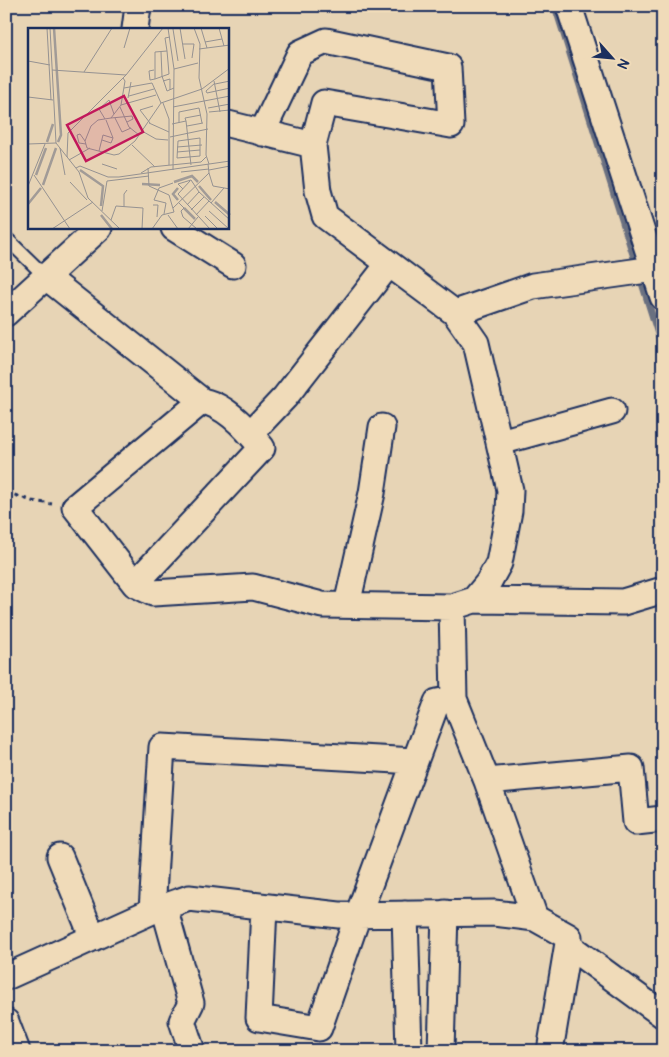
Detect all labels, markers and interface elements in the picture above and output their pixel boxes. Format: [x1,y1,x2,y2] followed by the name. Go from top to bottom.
[28,28,229,229] inset map
[586,32,636,82] north arrow
[613,56,633,72] text: N

